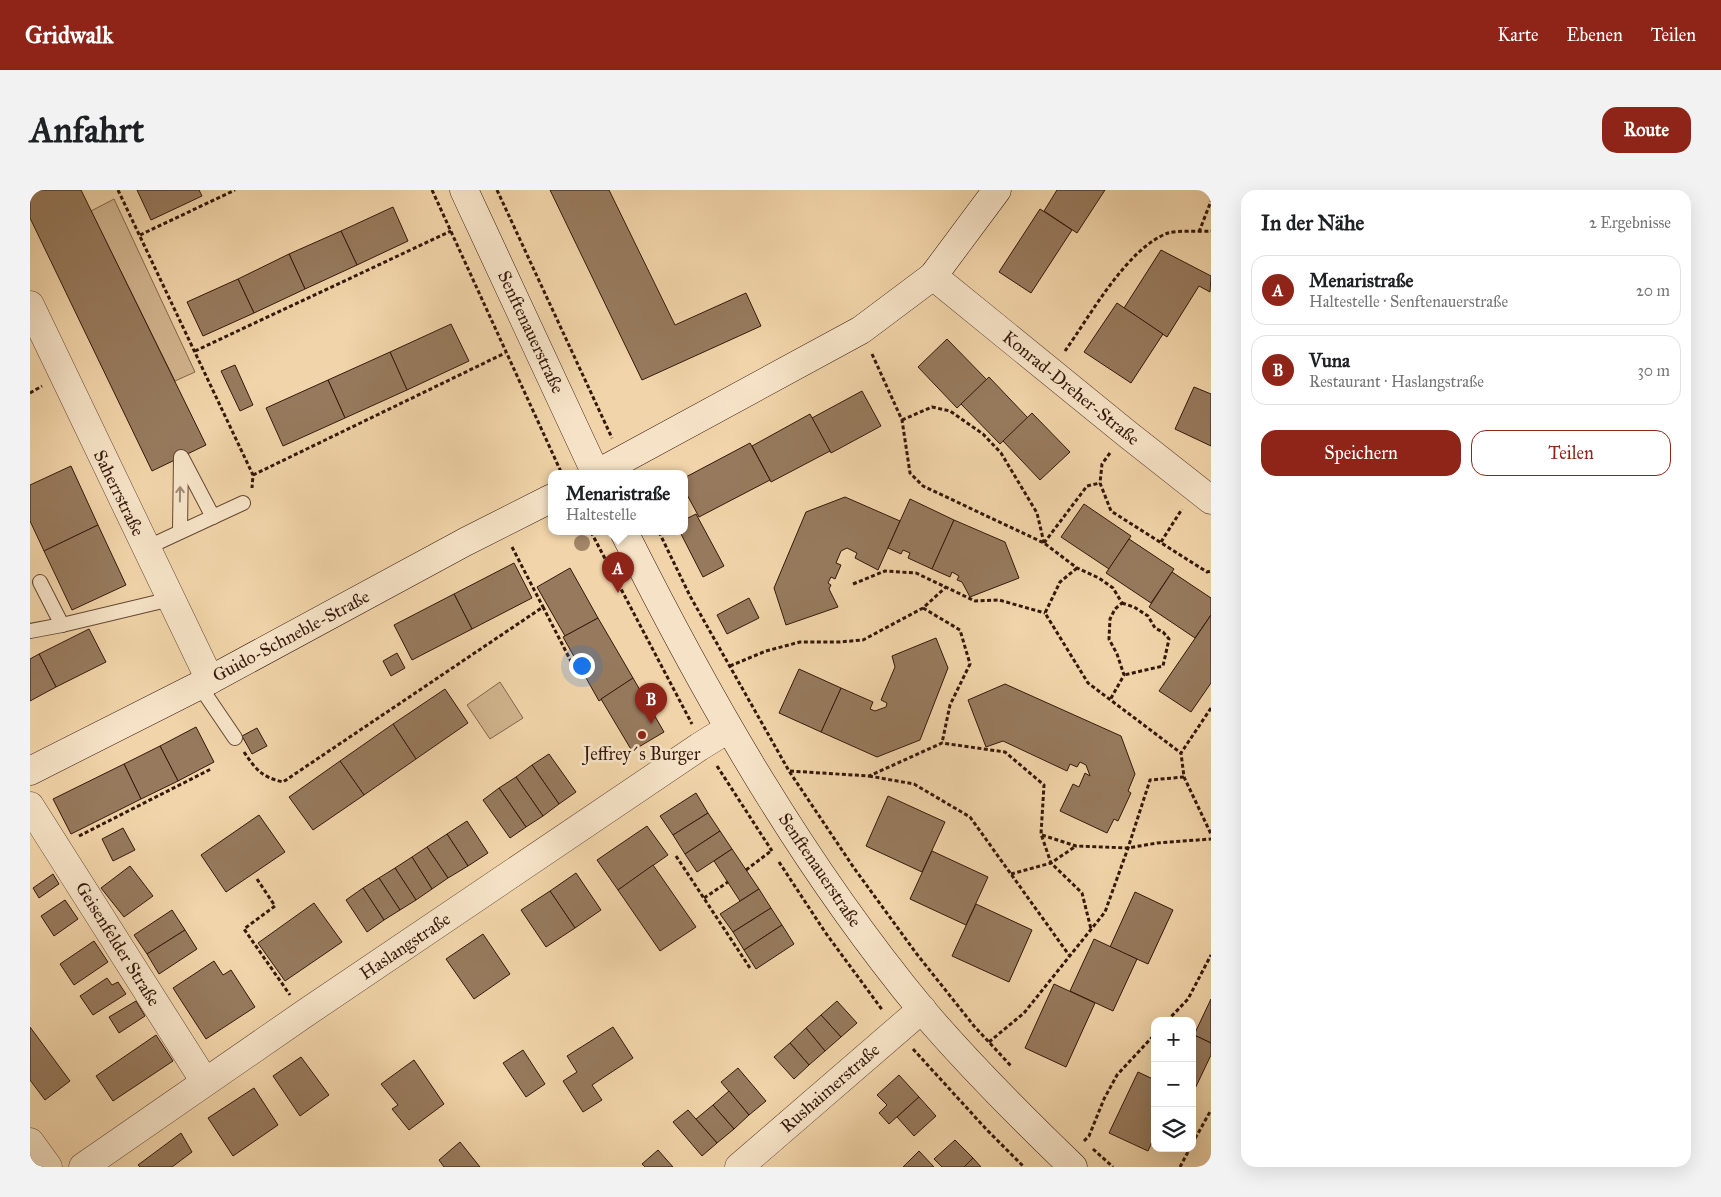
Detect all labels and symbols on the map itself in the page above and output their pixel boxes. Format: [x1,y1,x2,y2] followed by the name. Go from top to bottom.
[493,267,569,397] street label: Senftenauerstraße
[998,326,1144,450] street label: Konrad-Dreher-Straße
[89,446,149,540] street label: Saherrstraße
[176,486,185,502] one-way arrow
[602,552,634,593] pin: A
[209,585,373,687] street label: Guido-Schneble-Straße
[569,653,595,679] your location
[635,683,667,724] pin: B
[636,729,648,741] marker: Jeffrey´s Burger
[581,743,701,766] place label: Jeffrey´s Burger
[774,809,866,931] street label: Senftenauerstraße
[71,878,165,1010] street label: Geisenfelder Straße
[356,908,455,985] street label: Haslangstraße
[776,1039,884,1137] street label: Rushaimerstraße

